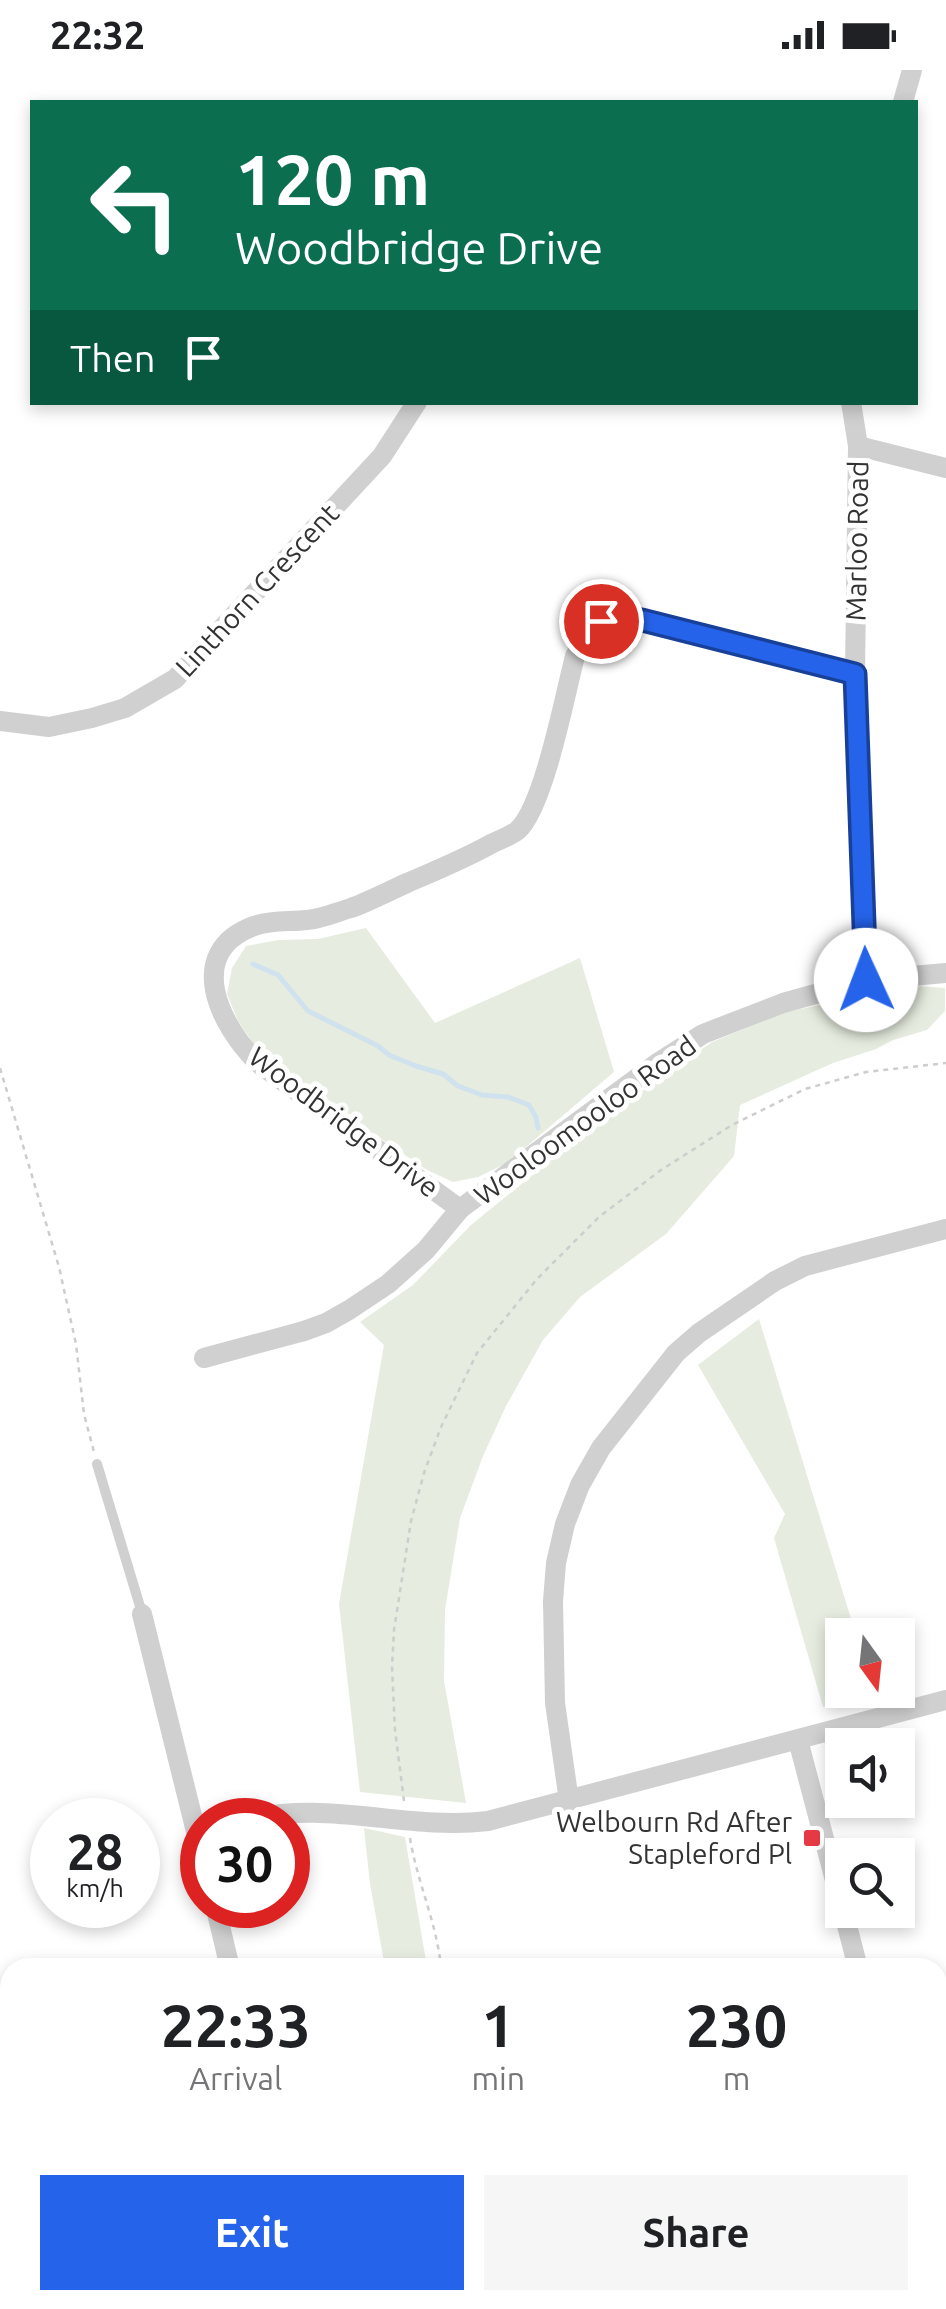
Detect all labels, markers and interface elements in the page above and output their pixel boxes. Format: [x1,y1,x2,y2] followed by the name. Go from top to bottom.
[50,14,145,56] text: 22:32
[70,140,200,270] icon: left
[235,140,430,218] text: 120 m
[235,222,603,273] text: Woodbridge Drive
[176,330,231,385] icon: arrive
[70,337,156,379] text: Then
[840,461,873,621] street label: Marloo Road
[169,497,344,682] street label: Linthorn Crescent
[559,579,644,664] pin
[574,594,629,649] icon: arrive
[814,928,918,1032] position arrow
[468,1029,702,1210] street label: Wooloomooloo Road
[244,1040,445,1203] street label: Woodbridge Drive
[825,1618,915,1708] north arrow
[825,1618,915,1928] map controls
[825,1728,915,1818] button: sound
[180,1798,310,1928] speed limit sign: 30
[556,1806,792,1869] place label: Welbourn Rd After Stapleford Pl
[67,1823,123,1879] text: 28
[801,1827,823,1849] marker: Welbourn Rd After Stapleford Pl
[825,1838,915,1928] button: search
[66,1874,124,1902] text: km/h
[161,1991,311,2058] text: 22:33
[481,1991,515,2058] text: 1
[686,1991,787,2058] text: 230
[189,2060,282,2096] text: Arrival
[471,2060,525,2096] text: min
[723,2060,750,2096] text: m
[40,2175,464,2290] button: Exit
[484,2175,908,2290] button: Share

